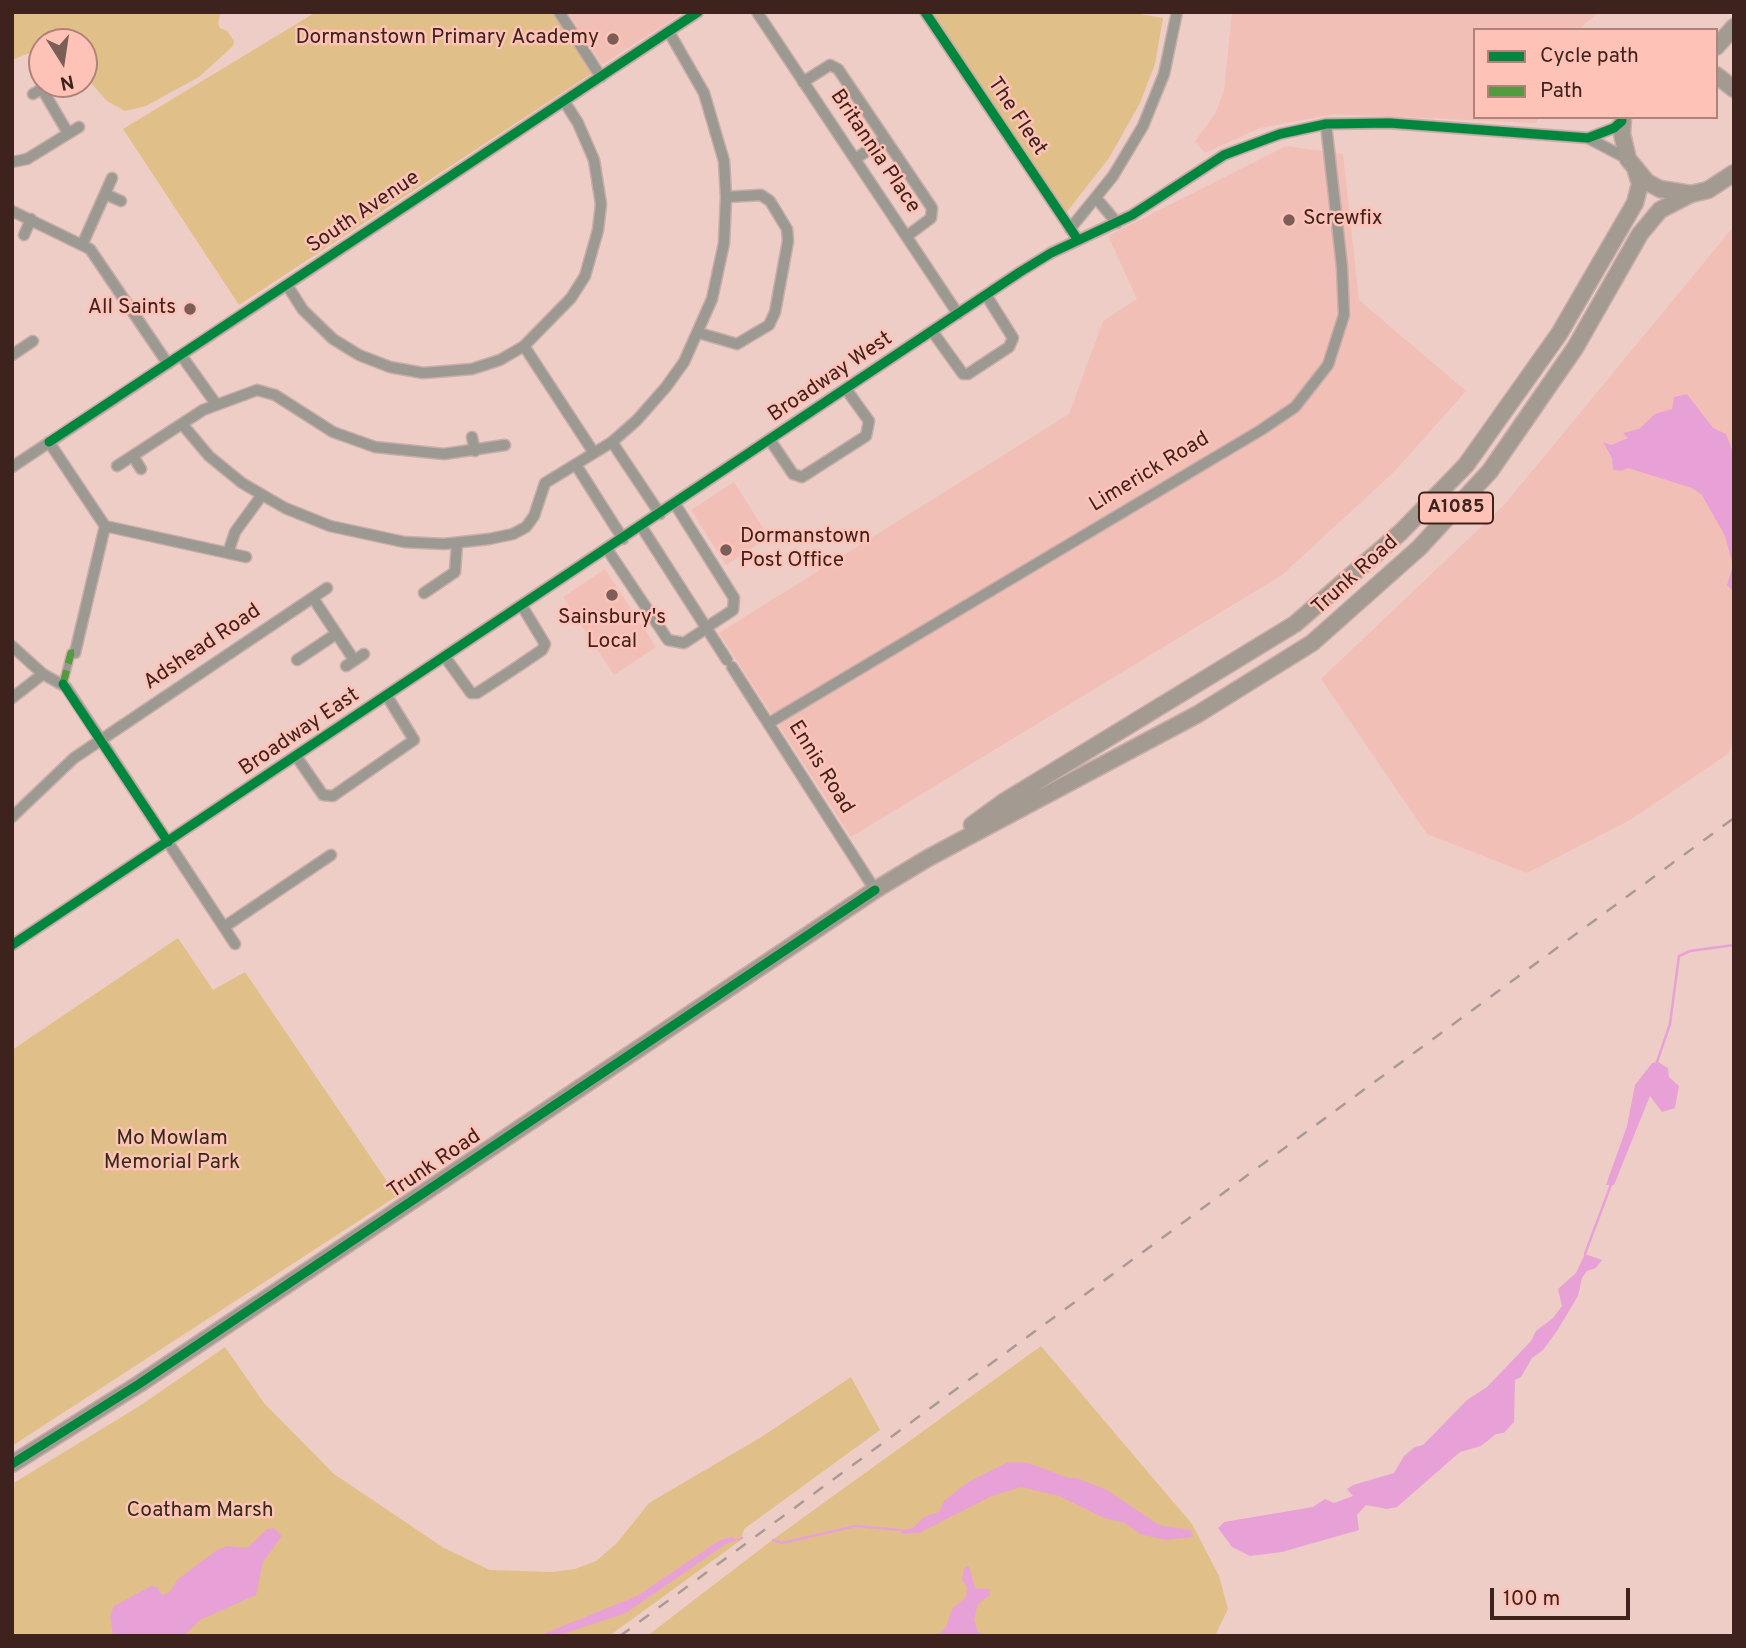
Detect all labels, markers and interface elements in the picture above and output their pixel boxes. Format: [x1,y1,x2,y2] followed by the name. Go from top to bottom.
[295,26,599,52] place label: Dormanstown Primary Academy
[28,28,98,98] north arrow
[1473,28,1718,119] legend
[605,31,621,47] marker: Dormanstown Primary Academy
[1540,43,1639,70] text: Cycle path
[58,68,76,95] text: N
[981,73,1051,161] street label: The Fleet
[1540,78,1583,105] text: Path
[823,85,925,219] street label: Britannia Place
[303,166,425,260] street label: South Avenue
[1303,207,1383,233] place label: Screwfix
[1281,212,1297,228] marker: Screwfix
[88,296,176,322] place label: All Saints
[182,301,198,317] marker: All Saints
[764,327,898,429] street label: Broadway West
[1086,427,1214,519] street label: Limerick Road
[1419,492,1493,524] road number: A1085
[740,525,871,575] place label: Dormanstown Post Office
[1308,531,1404,621] street label: Trunk Road
[718,542,734,558] marker: Dormanstown Post Office
[604,587,620,603] marker: Sainsbury's Local
[140,600,266,696] street label: Adshead Road
[558,606,666,656] place label: Sainsbury's Local
[235,684,365,782] street label: Broadway East
[781,717,859,819] street label: Ennis Road
[384,1125,486,1205] street label: Trunk Road
[104,1127,240,1177] park label: Mo Mowlam Memorial Park
[126,1499,274,1525] park label: Coatham Marsh
[1494,1574,1634,1618] scale bar
[1503,1586,1560,1613] text: 100 m

